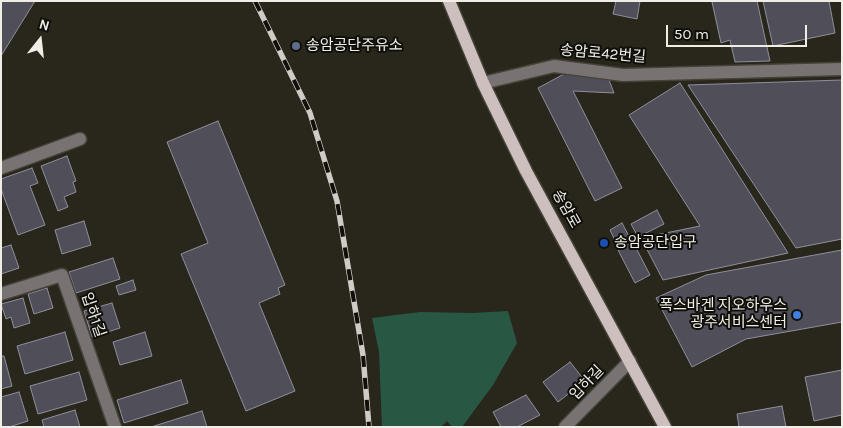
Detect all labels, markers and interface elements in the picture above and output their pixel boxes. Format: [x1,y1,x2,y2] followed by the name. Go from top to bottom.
[15,15,65,65] north arrow
[668,15,809,47] scale bar
[37,16,51,35] text: N
[674,25,709,43] text: 50 m
[306,37,403,55] place label: 송암공단주유소
[290,40,302,52] marker: 송암공단주유소
[559,41,647,67] street label: 송암로42번길
[548,187,584,231] street label: 송암로
[614,234,697,252] place label: 송암공단입구
[598,237,610,249] marker: 송암공단입구
[77,290,109,340] street label: 입하1길
[659,297,787,332] place label: 폭스바겐 지오하우스 광주서비스센터
[791,309,803,321] marker: 폭스바겐 지오하우스 광주서비스센터
[566,362,608,404] street label: 입하길

